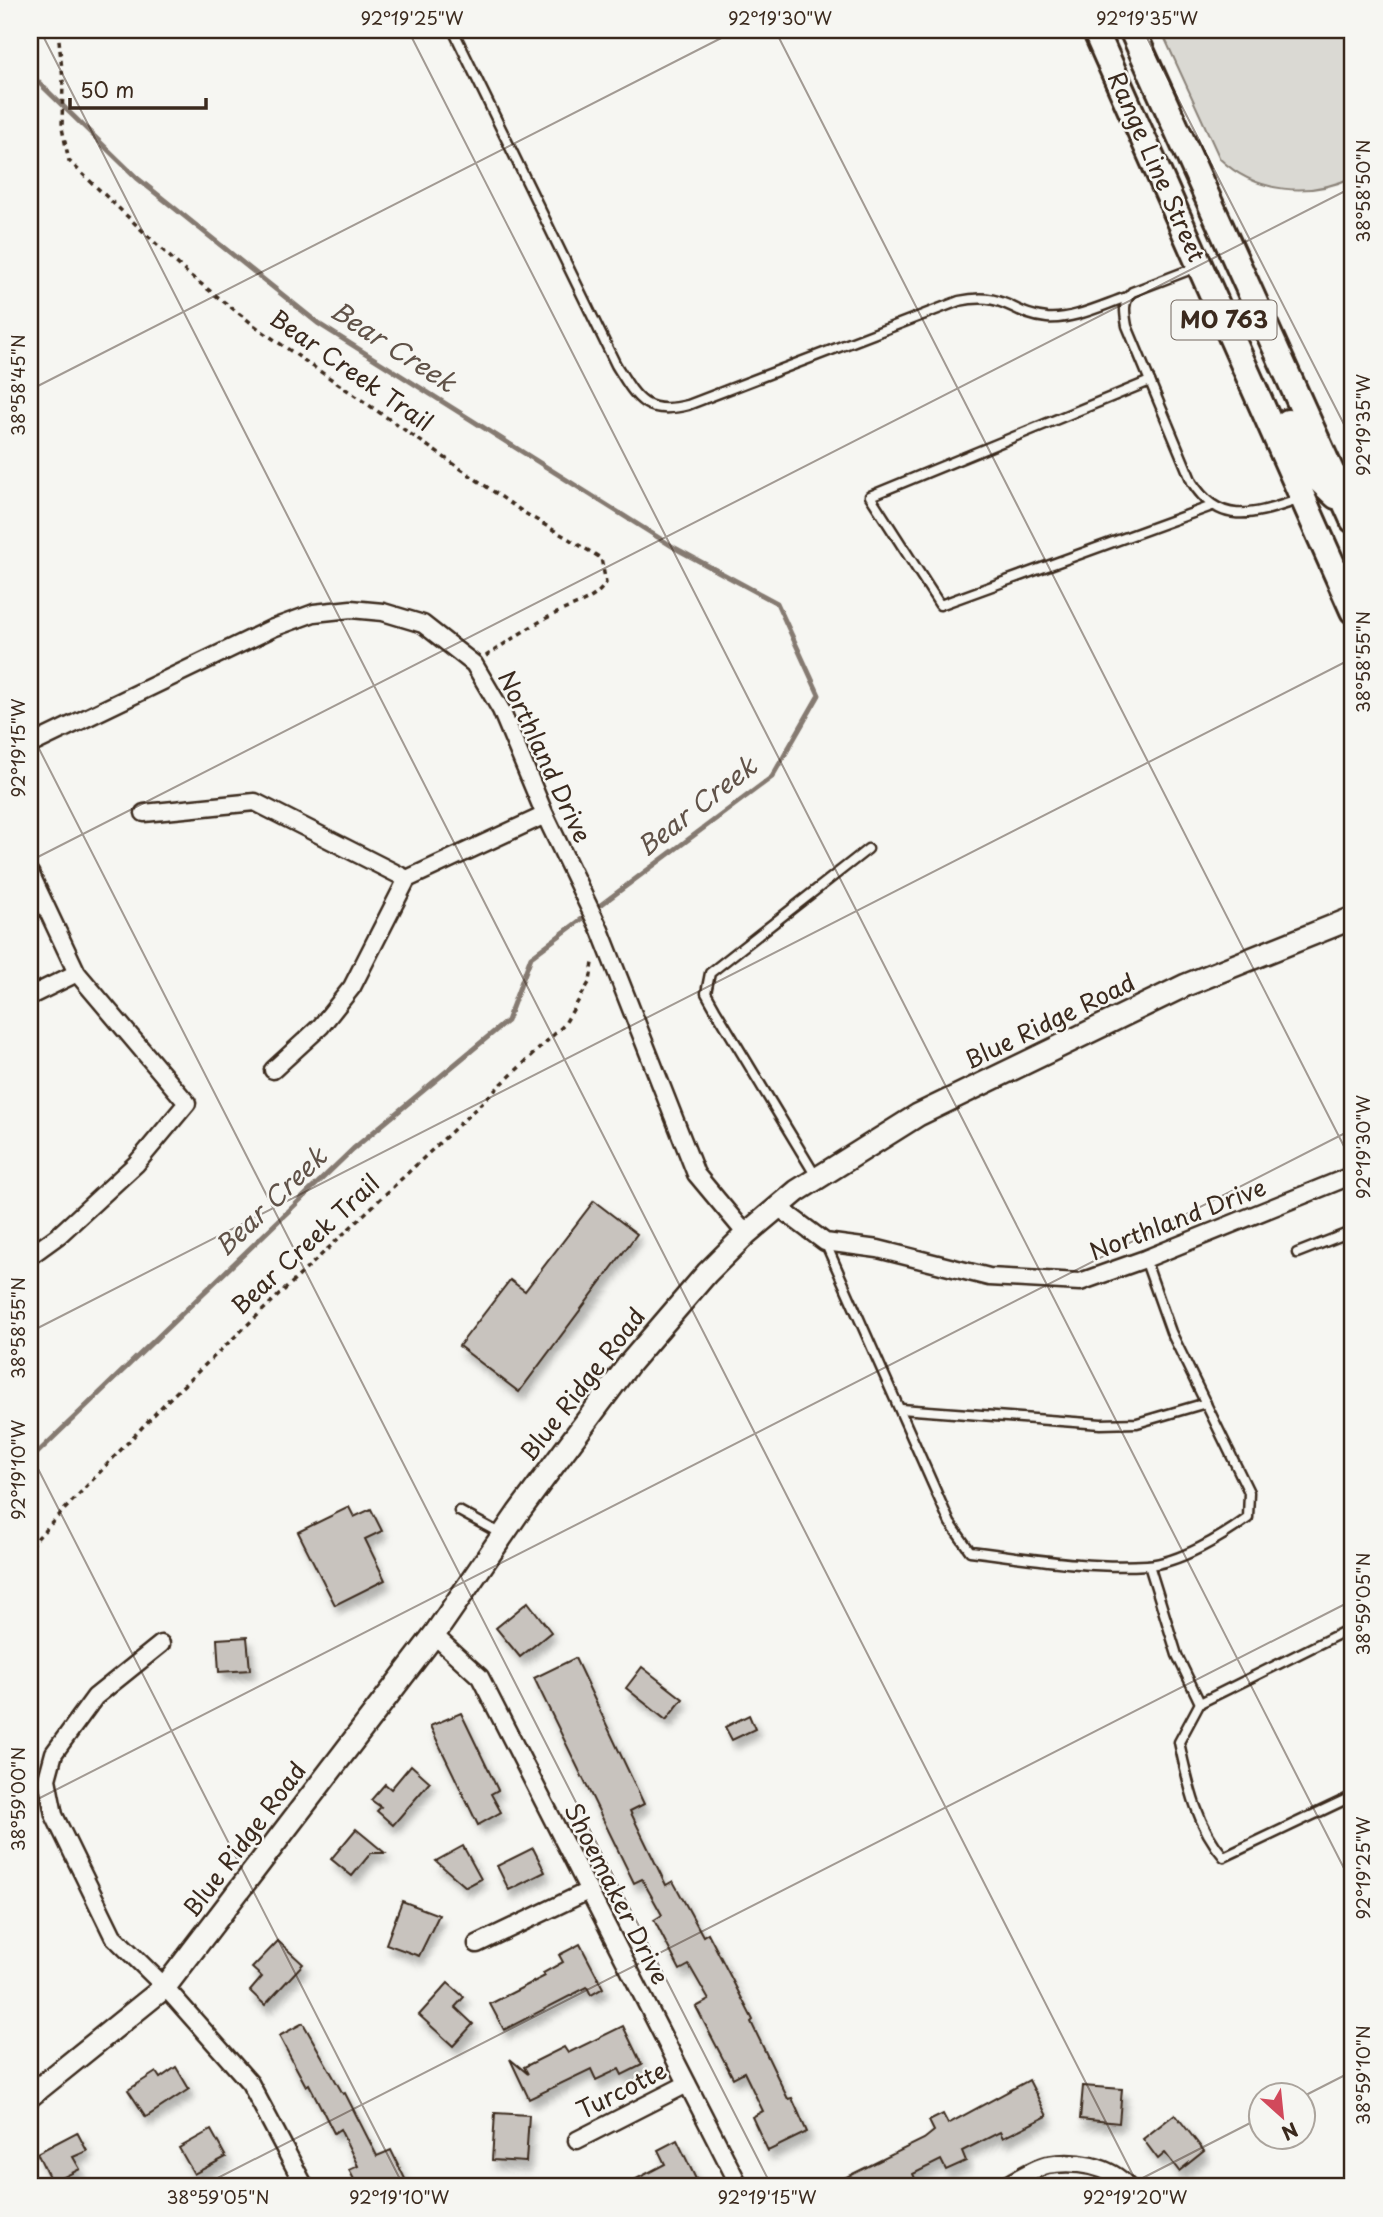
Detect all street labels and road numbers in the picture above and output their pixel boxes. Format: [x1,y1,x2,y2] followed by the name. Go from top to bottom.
[1100,65,1216,267] street label: Range Line Street
[263,300,441,439] street label: Bear Creek Trail
[1172,300,1276,340] road number: MO 763
[490,664,602,848] street label: Northland Drive
[958,963,1141,1077] street label: Blue Ridge Road
[222,1165,387,1322] street label: Bear Creek Trail
[1084,1168,1271,1268] street label: Northland Drive
[510,1299,653,1468] street label: Blue Ridge Road
[173,1754,314,1924] street label: Blue Ridge Road
[556,1796,679,1990] street label: Shoemaker Drive
[570,2051,672,2127] street label: Turcotte

